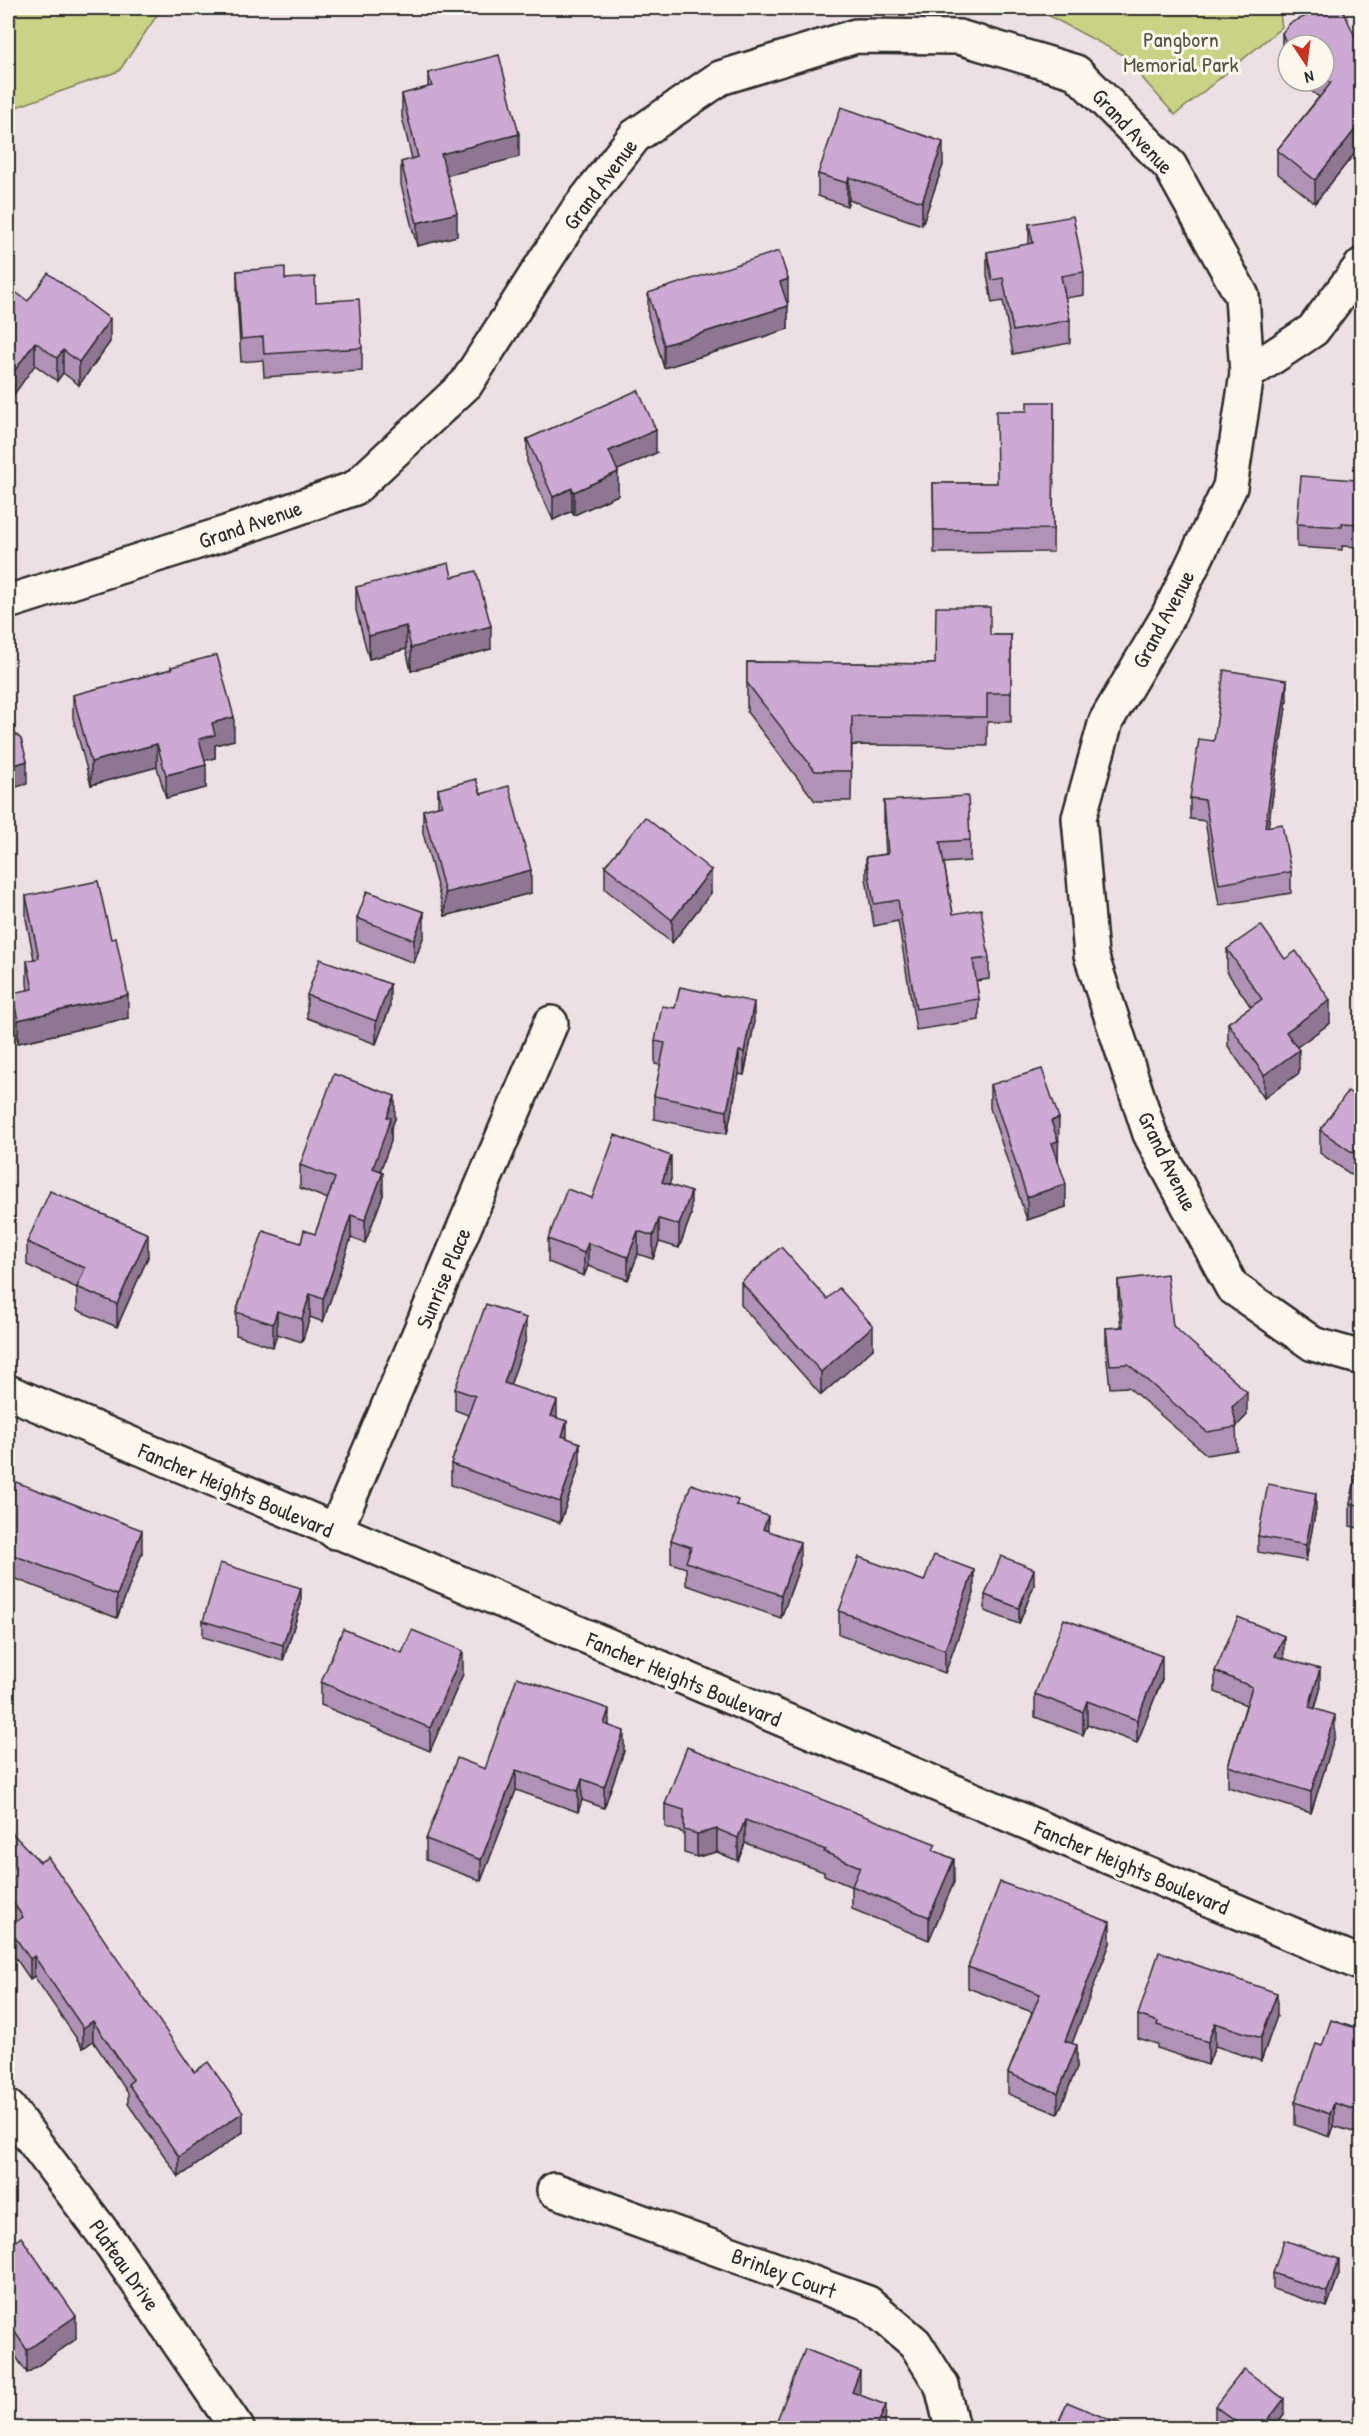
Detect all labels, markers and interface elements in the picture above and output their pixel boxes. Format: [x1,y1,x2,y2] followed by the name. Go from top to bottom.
[1123,24,1239,79] park label: Pangborn Memorial Park
[1276,33,1336,93] north arrow
[1302,66,1316,89] text: N
[1086,82,1181,181] street label: Grand Avenue
[556,132,644,236] street label: Grand Avenue
[195,492,306,556] street label: Grand Avenue
[1125,564,1201,673] street label: Grand Avenue
[1131,1106,1205,1216] street label: Grand Avenue
[408,1223,478,1333] street label: Sunrise Place
[133,1435,338,1545] street label: Fancher Heights Boulevard
[581,1624,786,1734] street label: Fancher Heights Boulevard
[1029,1812,1234,1922] street label: Fancher Heights Boulevard
[83,2213,168,2317] street label: Plateau Drive
[728,2240,841,2306] street label: Brinley Court

